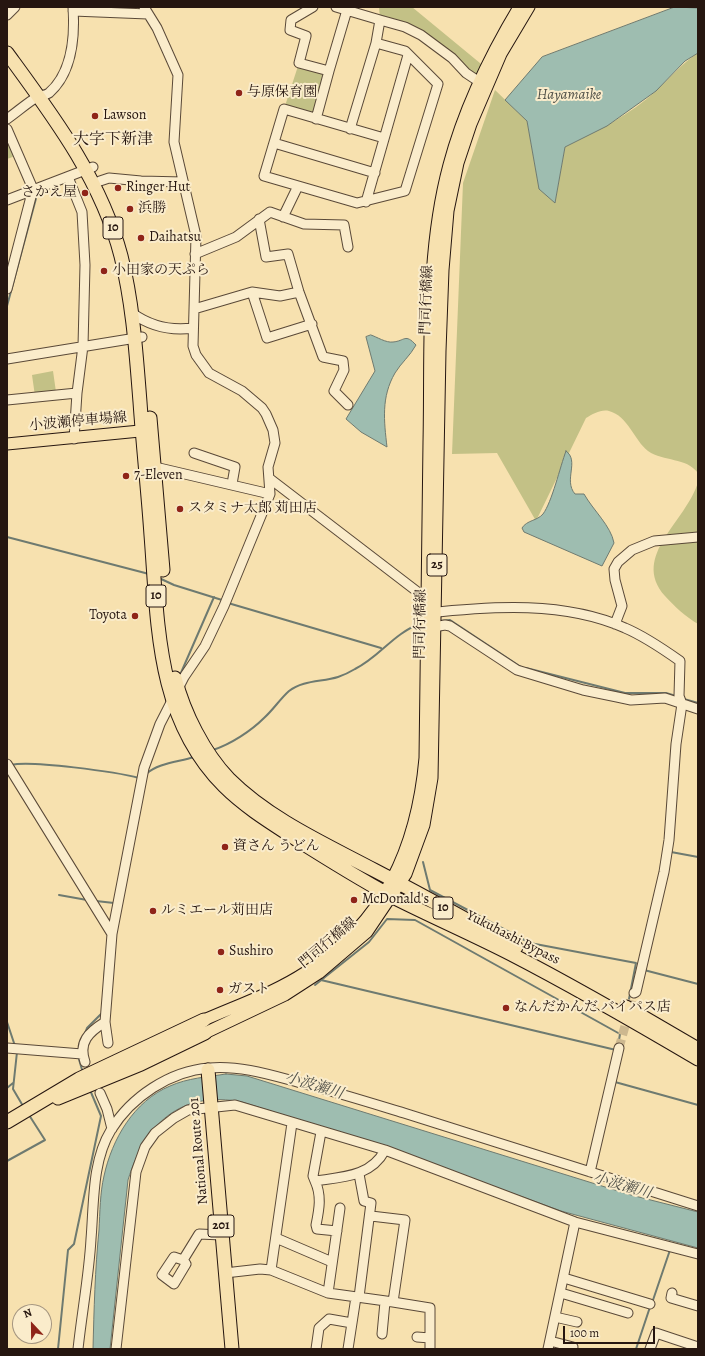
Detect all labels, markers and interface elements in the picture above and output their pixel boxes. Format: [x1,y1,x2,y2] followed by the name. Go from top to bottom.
[247,85,317,101] place label: 与原保育園
[537,86,601,104] water label: Hayamaike
[234,88,244,98] marker: 与原保育園
[103,108,146,124] place label: Lawson
[90,111,100,121] marker: Lawson
[73,130,153,150] district label: 大字下新津
[126,180,190,196] place label: Ringer Hut
[113,183,123,193] marker: Ringer Hut
[21,185,77,201] place label: さかえ屋
[80,188,90,198] marker: さかえ屋
[138,201,166,217] place label: 浜勝
[125,204,135,214] marker: 浜勝
[103,217,123,239] road number: 10
[149,230,201,246] place label: Daihatsu
[136,233,146,243] marker: Daihatsu
[112,263,210,279] place label: 小田家の天ぷら
[417,265,437,335] street label: 門司行橋線
[99,266,109,276] marker: 小田家の天ぷら
[28,409,128,435] street label: 小波瀬停車場線
[134,468,183,484] place label: 7-Eleven
[121,471,131,481] marker: 7-Eleven
[188,501,317,517] place label: スタミナ太郎 苅田店
[175,504,185,514] marker: スタミナ太郎 苅田店
[427,554,447,576] road number: 25
[146,585,166,607] road number: 10
[412,589,430,659] street label: 門司行橋線
[89,608,127,624] place label: Toyota
[130,611,140,621] marker: Toyota
[233,839,320,855] place label: 資さん うどん
[220,842,230,852] marker: 資さん うどん
[362,892,429,908] place label: McDonald's
[349,895,359,905] marker: McDonald's
[433,897,453,919] road number: 10
[161,903,273,919] place label: ルミエール苅田店
[148,906,158,916] marker: ルミエール苅田店
[463,907,563,969] street label: Yukuhashi Bypass
[296,914,360,972] street label: 門司行橋線
[229,944,273,960] place label: Sushiro
[216,947,226,957] marker: Sushiro
[228,982,270,998] place label: ガスト
[215,985,225,995] marker: ガスト
[514,1000,671,1016] place label: なんだかんだ バイパス店
[501,1003,511,1013] marker: なんだかんだ バイパス店
[283,1069,345,1103] water label: 小波瀬川
[186,1097,212,1205] street label: National Route 201
[591,1169,653,1203] water label: 小波瀬川
[208,1215,234,1237] road number: 201
[12,1304,52,1344] north arrow
[21,1305,34,1322] text: N
[565,1318,657,1344] scale bar
[570,1325,599,1341] text: 100 m

